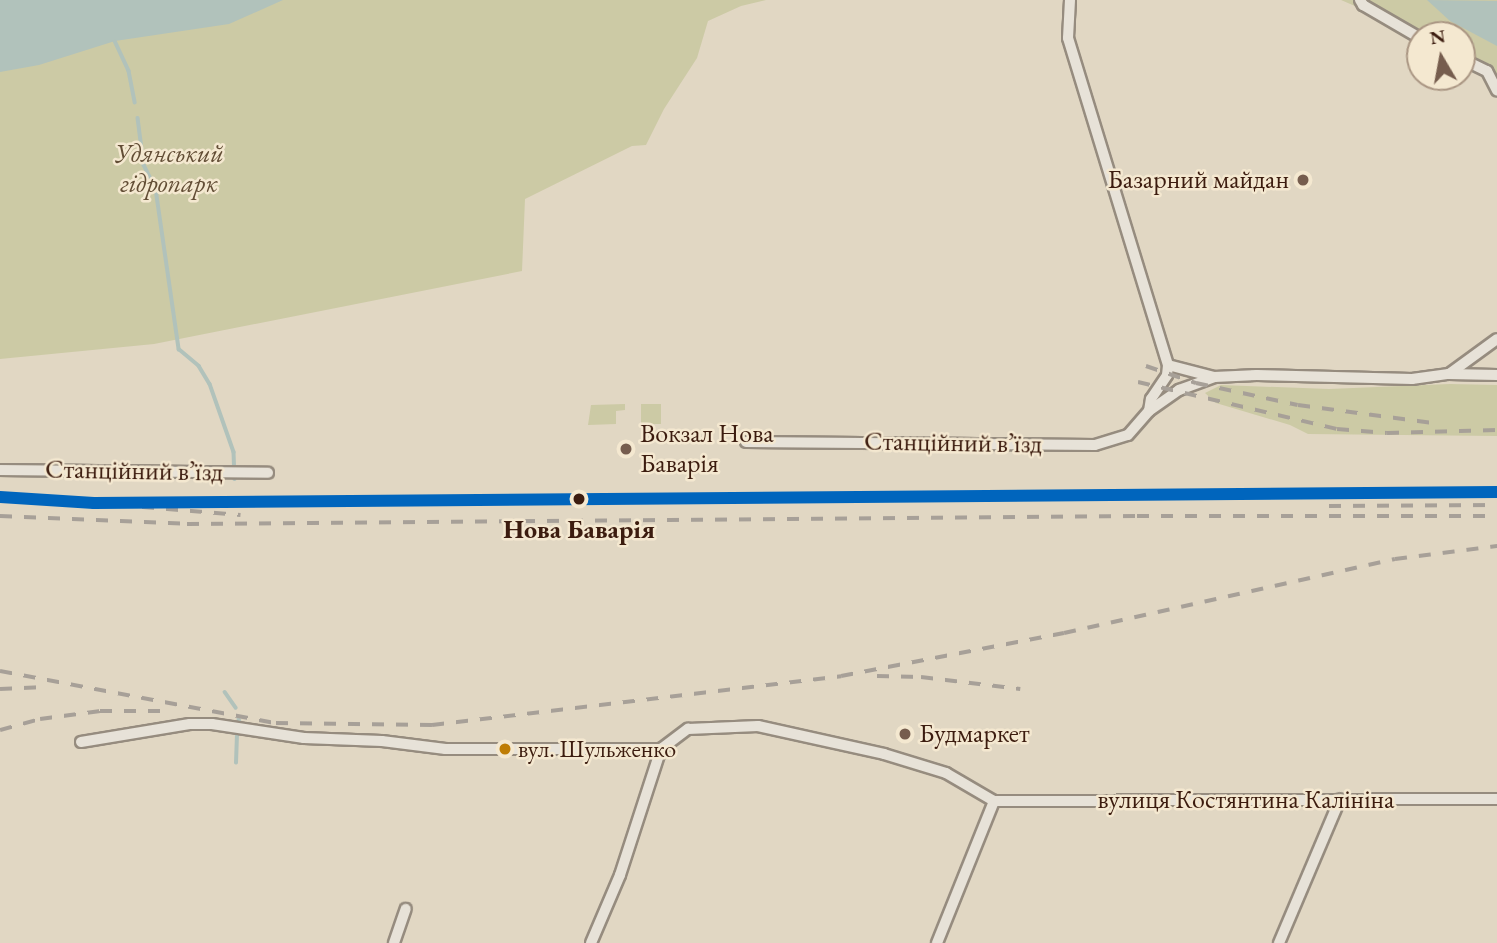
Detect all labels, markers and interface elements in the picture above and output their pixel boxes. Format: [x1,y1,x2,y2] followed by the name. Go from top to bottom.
[1406,21,1476,91] north arrow
[1428,23,1447,50] text: N
[114,138,224,200] park label: Удянський гідропарк
[1108,164,1289,196] place label: Базарний майдан
[1295,172,1311,188] marker: Базарний майдан
[640,418,774,480] place label: Вокзал Нова Баварія
[864,426,1042,460] street label: Станційний в’їзд
[618,441,634,457] marker: Вокзал Нова Баварія
[45,454,223,488] street label: Станційний в’їзд
[567,487,591,511] marker: Нова Баварія
[503,514,655,546] place label: Нова Баварія
[919,718,1030,750] place label: Будмаркет
[897,726,913,742] marker: Будмаркет
[518,735,676,763] place label: вул. Шульженко
[498,742,512,756] marker: вул. Шульженко
[1098,784,1394,816] street label: вулиця Костянтина Калініна

